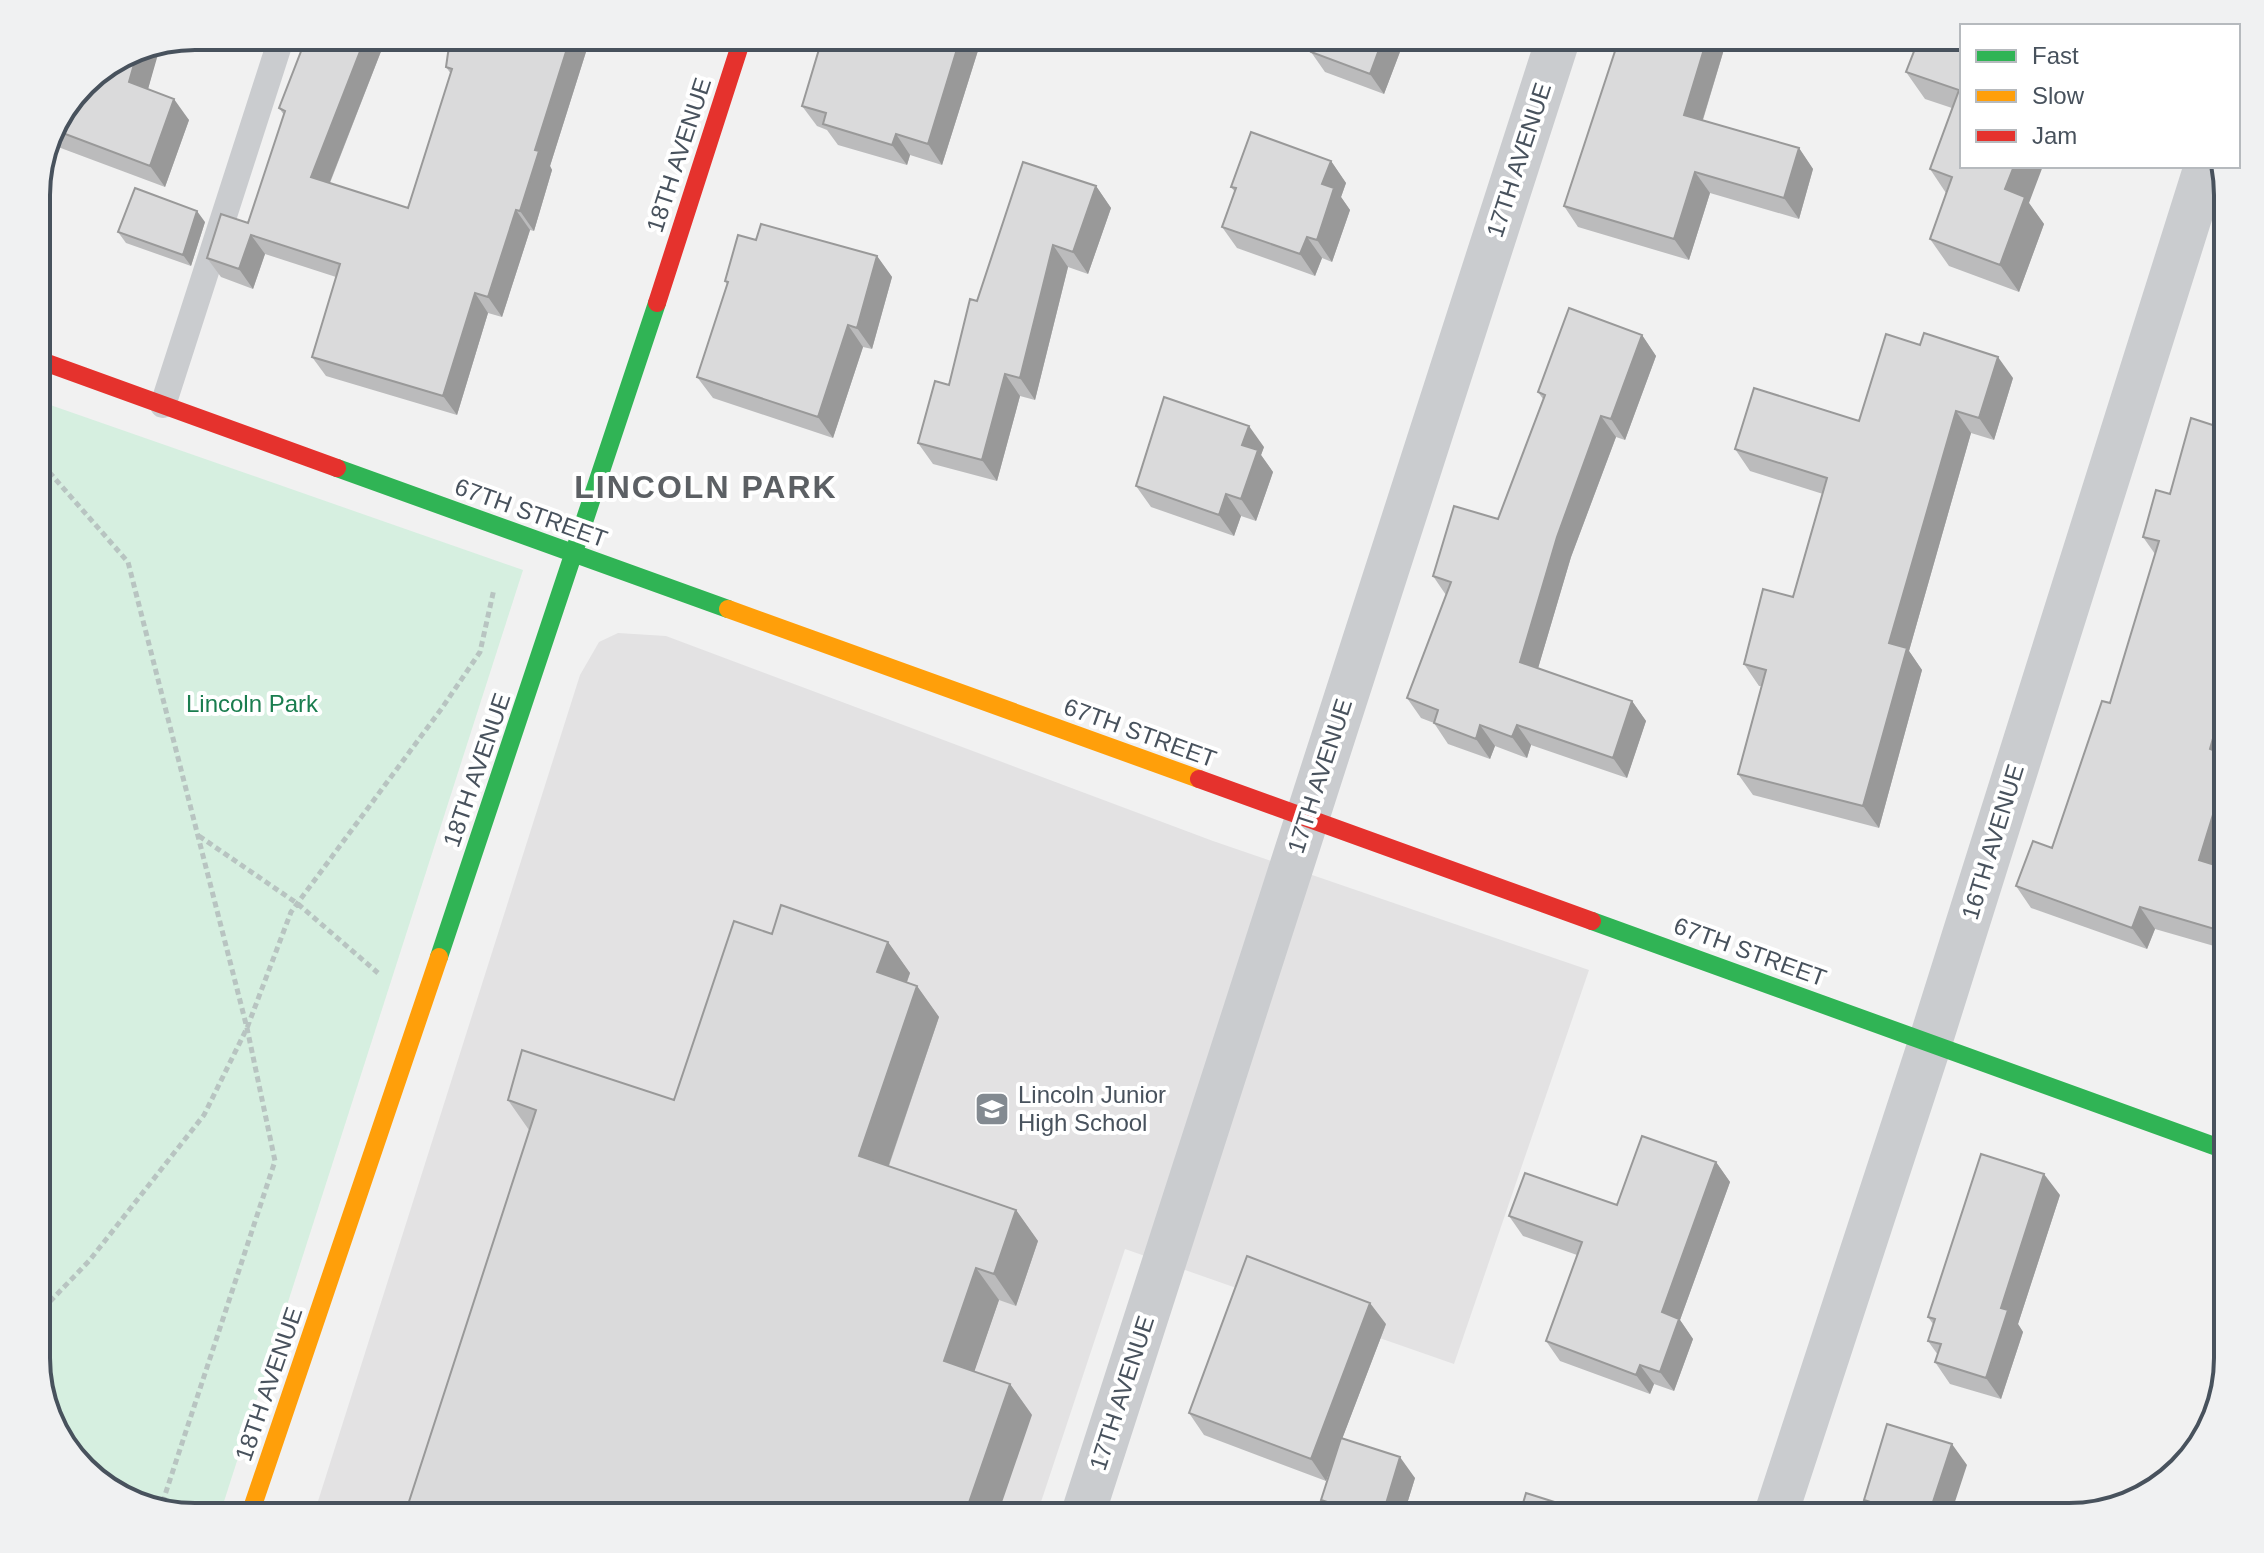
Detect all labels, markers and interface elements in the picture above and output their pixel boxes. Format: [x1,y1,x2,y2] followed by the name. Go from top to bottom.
[1960,24,2240,168] legend
[2032,42,2079,69] text: Fast
[641,74,716,236] street label: 18TH AVENUE
[1481,79,1556,241] street label: 17TH AVENUE
[2032,82,2085,109] text: Slow
[2032,122,2077,149] text: Jam
[574,469,838,505] district label: LINCOLN PARK
[451,472,611,553] street label: 67TH STREET
[438,689,515,850] street label: 18TH AVENUE
[186,690,319,717] park label: Lincoln Park
[1060,692,1220,773] street label: 67TH STREET
[1282,695,1357,857] street label: 17TH AVENUE
[1956,761,2029,923] street label: 16TH AVENUE
[1670,911,1830,992] street label: 67TH STREET
[1018,1081,1166,1136] place label: Lincoln Junior High School
[973,1090,1011,1128] school or university icon: Lincoln Junior High School
[230,1303,307,1464] street label: 18TH AVENUE
[1084,1312,1159,1474] street label: 17TH AVENUE

